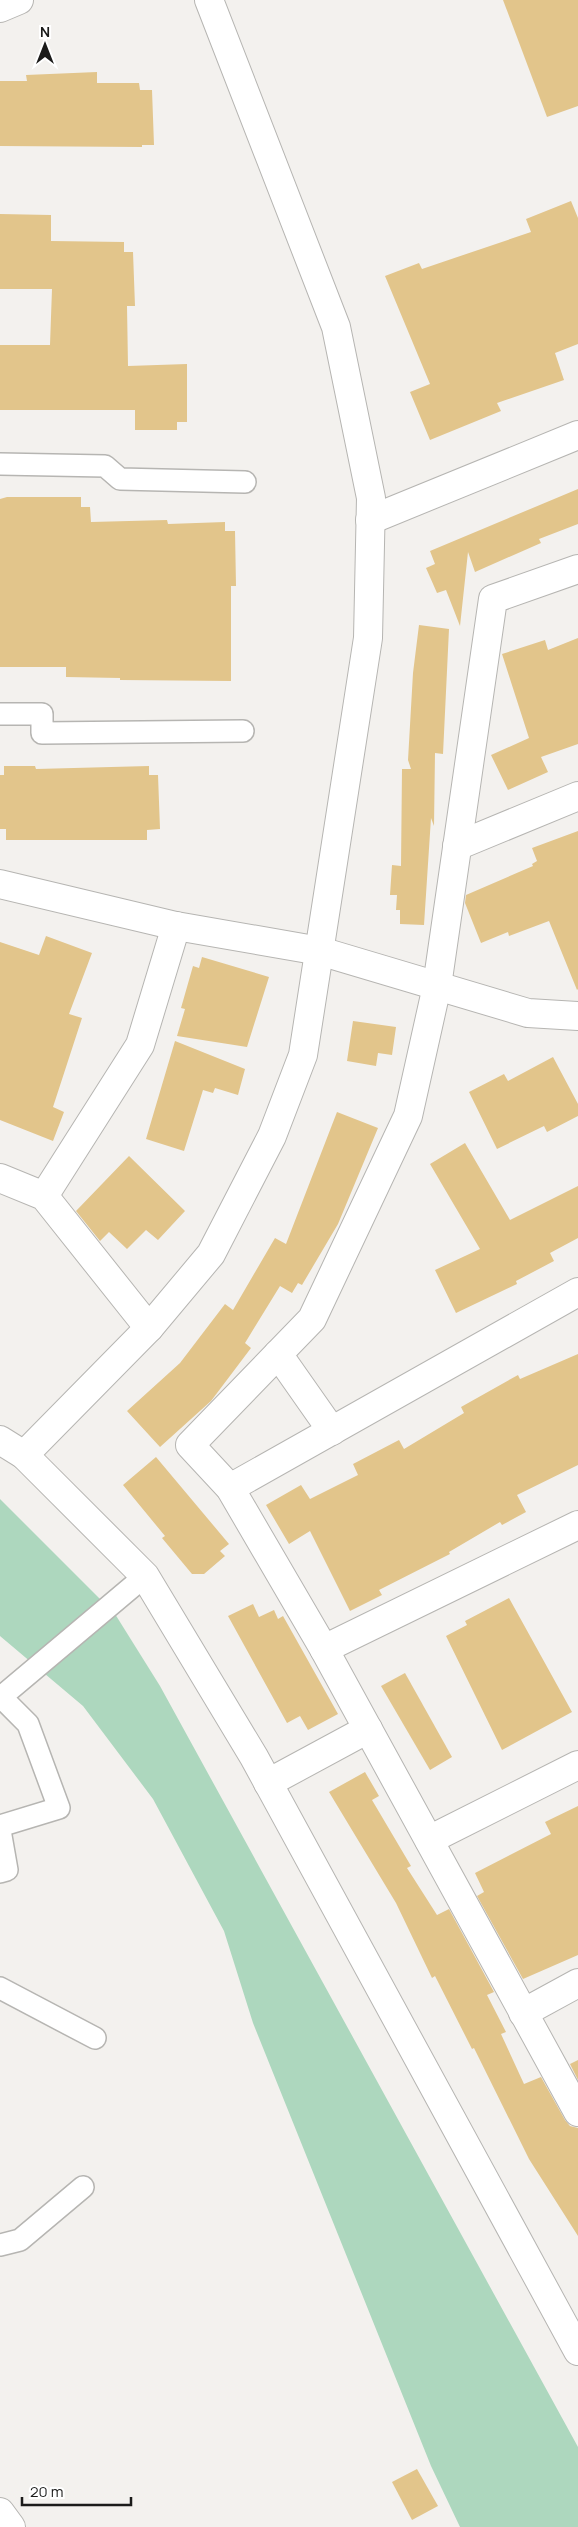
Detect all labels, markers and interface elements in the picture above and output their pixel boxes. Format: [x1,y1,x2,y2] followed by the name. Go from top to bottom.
[20,20,70,70] north arrow
[40,22,50,41] text: N
[22,2474,131,2506] scale bar
[30,2481,63,2502] text: 20 m

